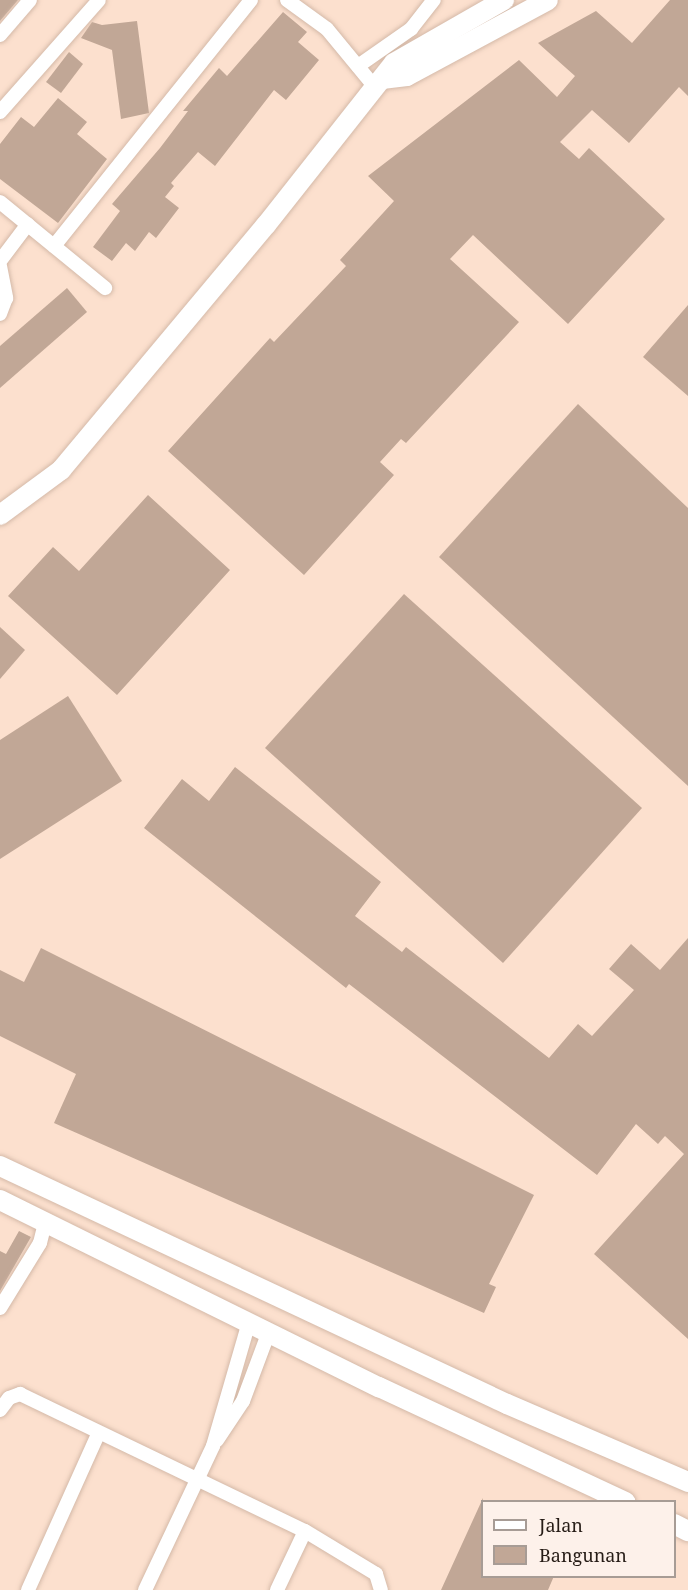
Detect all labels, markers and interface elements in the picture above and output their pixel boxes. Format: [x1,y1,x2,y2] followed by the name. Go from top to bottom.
[481,1500,676,1578] legend
[539,1513,583,1537] text: Jalan
[539,1543,627,1567] text: Bangunan

